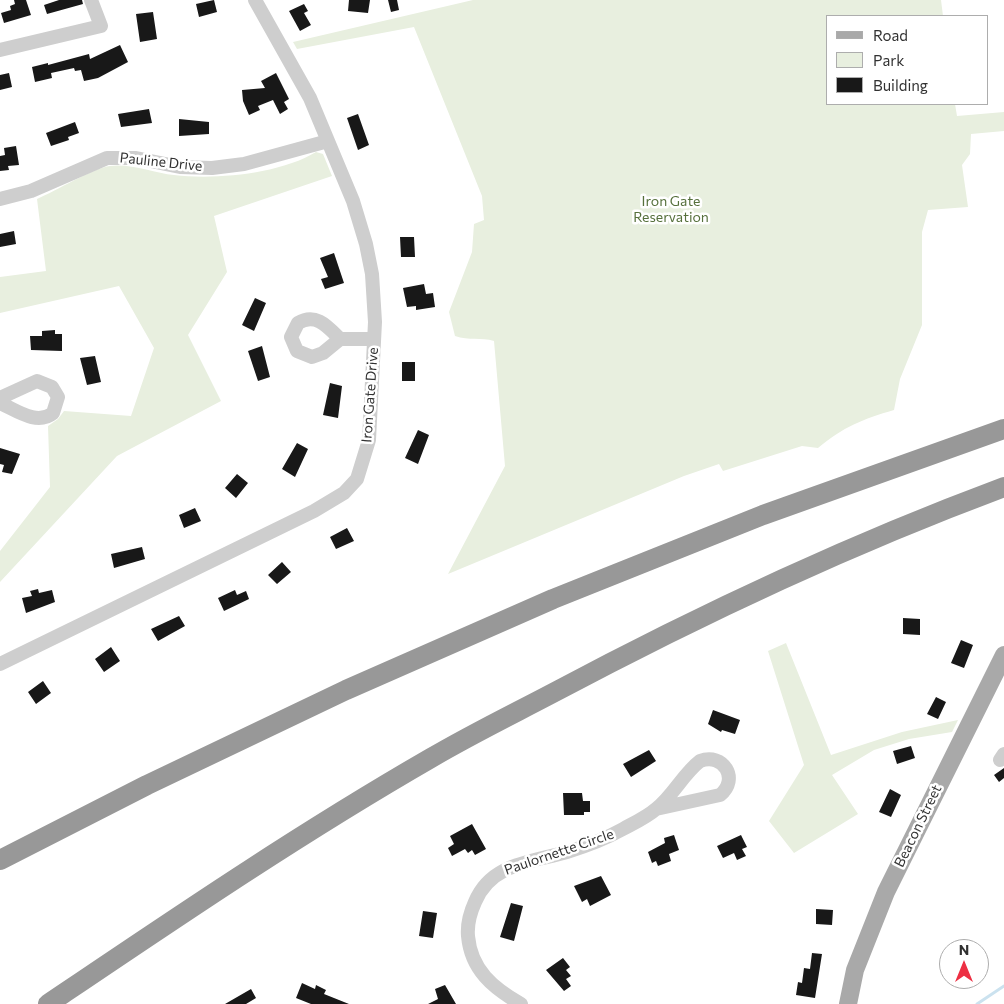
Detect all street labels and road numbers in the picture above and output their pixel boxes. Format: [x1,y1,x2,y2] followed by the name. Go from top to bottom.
[119,149,203,175] street label: Pauline Drive
[358,347,382,443] street label: Iron Gate Drive
[891,782,945,870] street label: Beacon Street
[502,825,616,879] street label: Paulornette Circle

